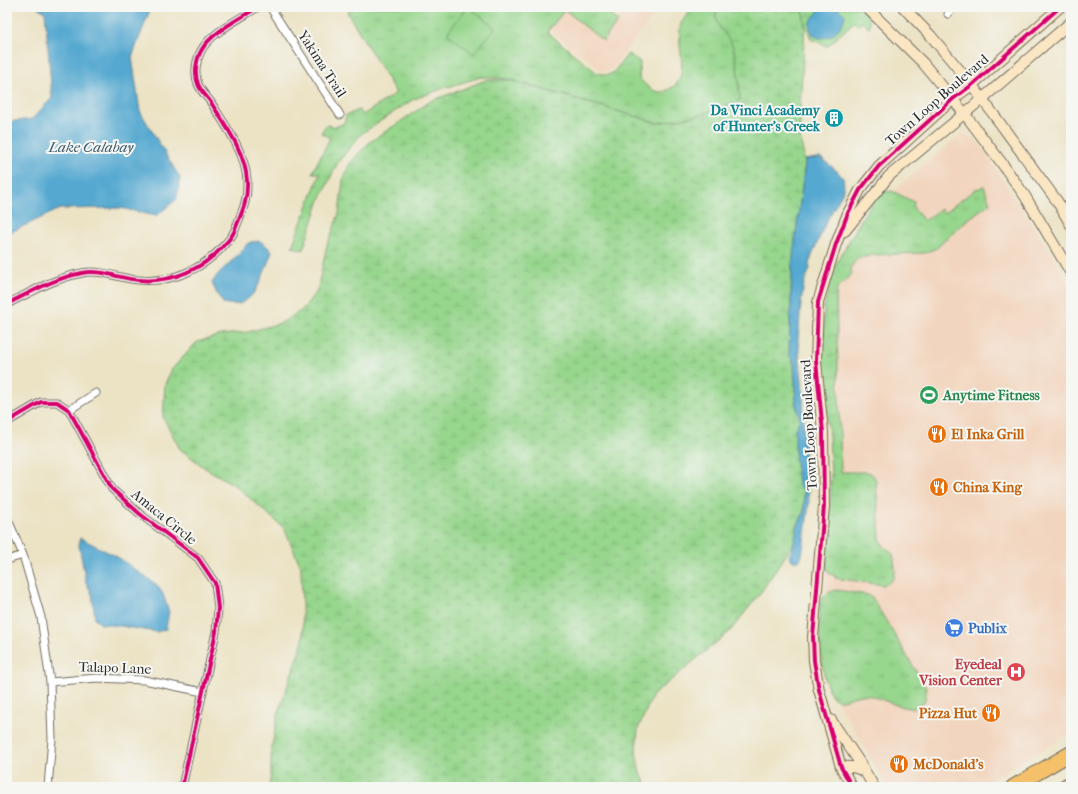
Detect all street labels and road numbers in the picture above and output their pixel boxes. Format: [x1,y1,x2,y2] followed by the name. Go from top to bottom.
[294,27,350,101] street label: Yakima Trail
[882,50,992,149] street label: Town Loop Boulevard
[797,359,821,491] street label: Town Loop Boulevard
[127,485,200,549] street label: Amaca Circle
[78,658,152,678] street label: Talapo Lane

